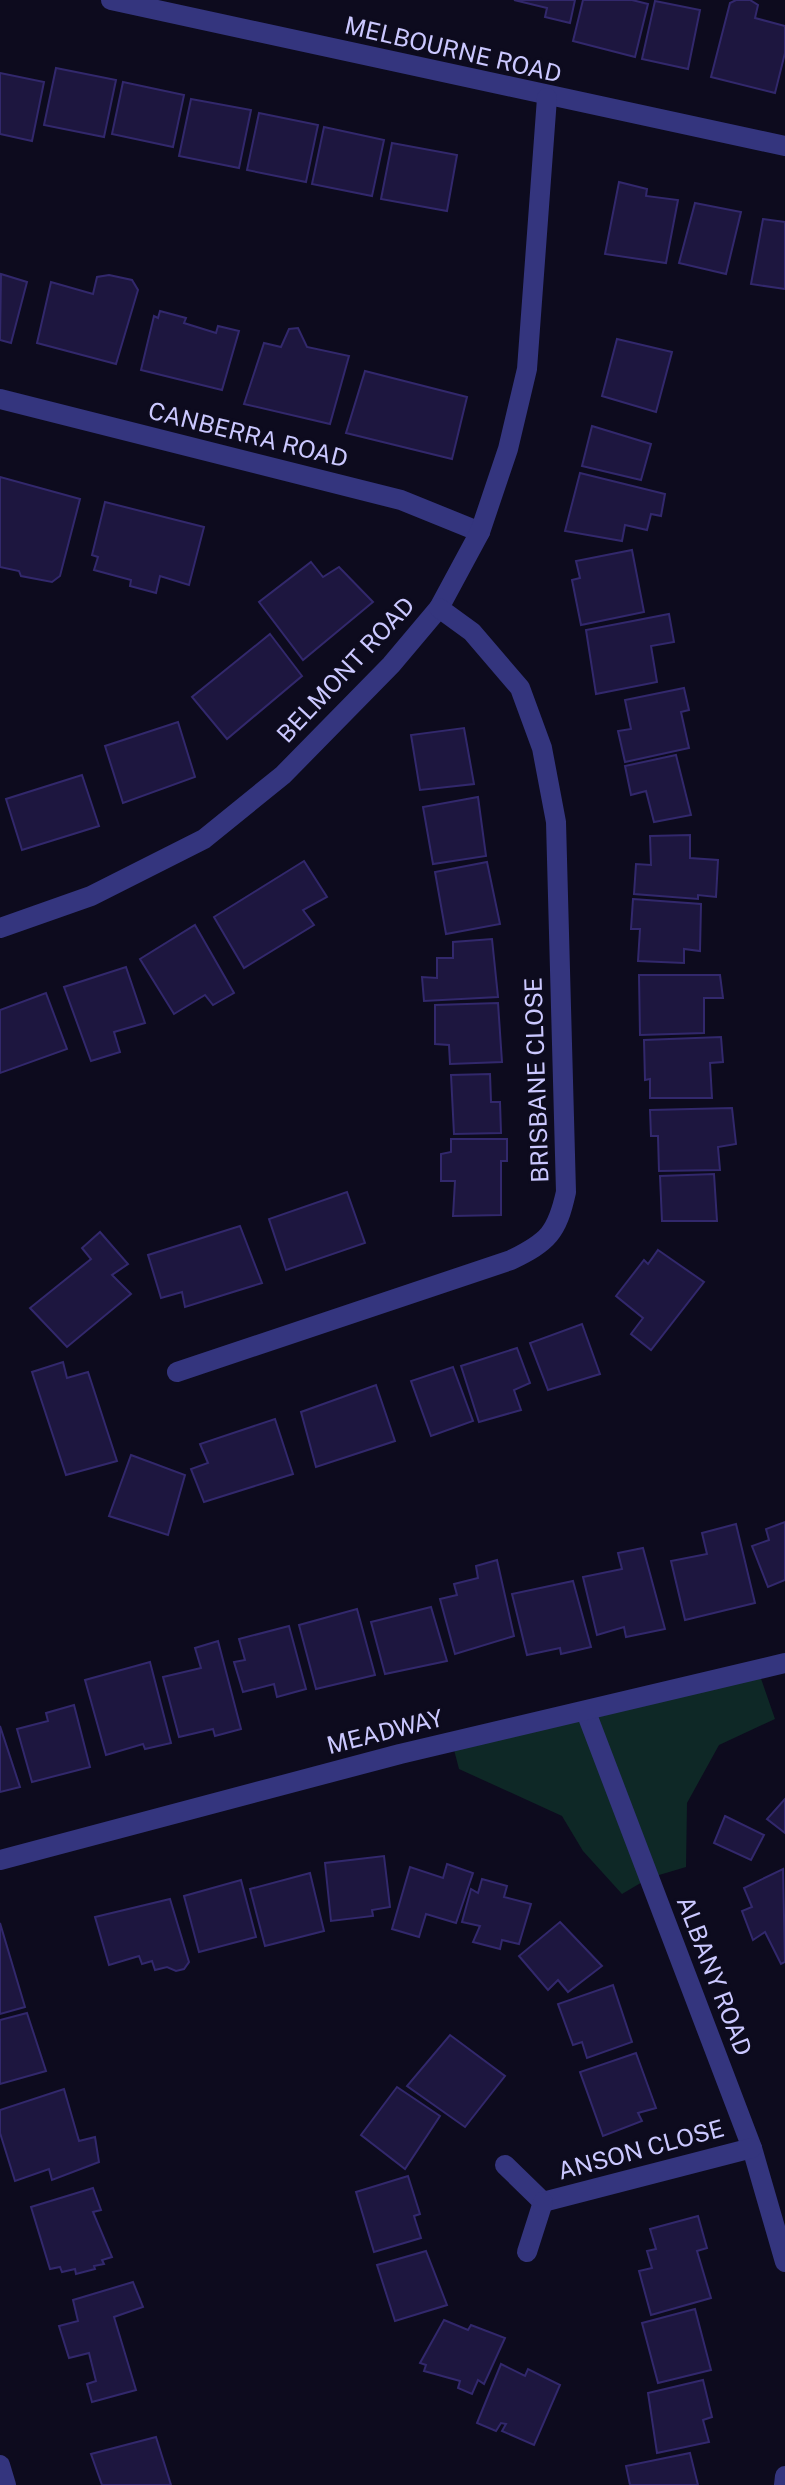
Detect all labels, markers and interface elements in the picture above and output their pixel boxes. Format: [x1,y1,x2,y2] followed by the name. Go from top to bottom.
[342,10,564,88] street label: MELBOURNE ROAD
[146,396,351,472] street label: CANBERRA ROAD
[271,591,420,748] street label: BELMONT ROAD
[518,977,554,1183] street label: BRISBANE CLOSE
[324,1703,446,1759] street label: MEADWAY
[672,1892,758,2059] street label: ALBANY ROAD
[555,2113,727,2185] street label: ANSON CLOSE

